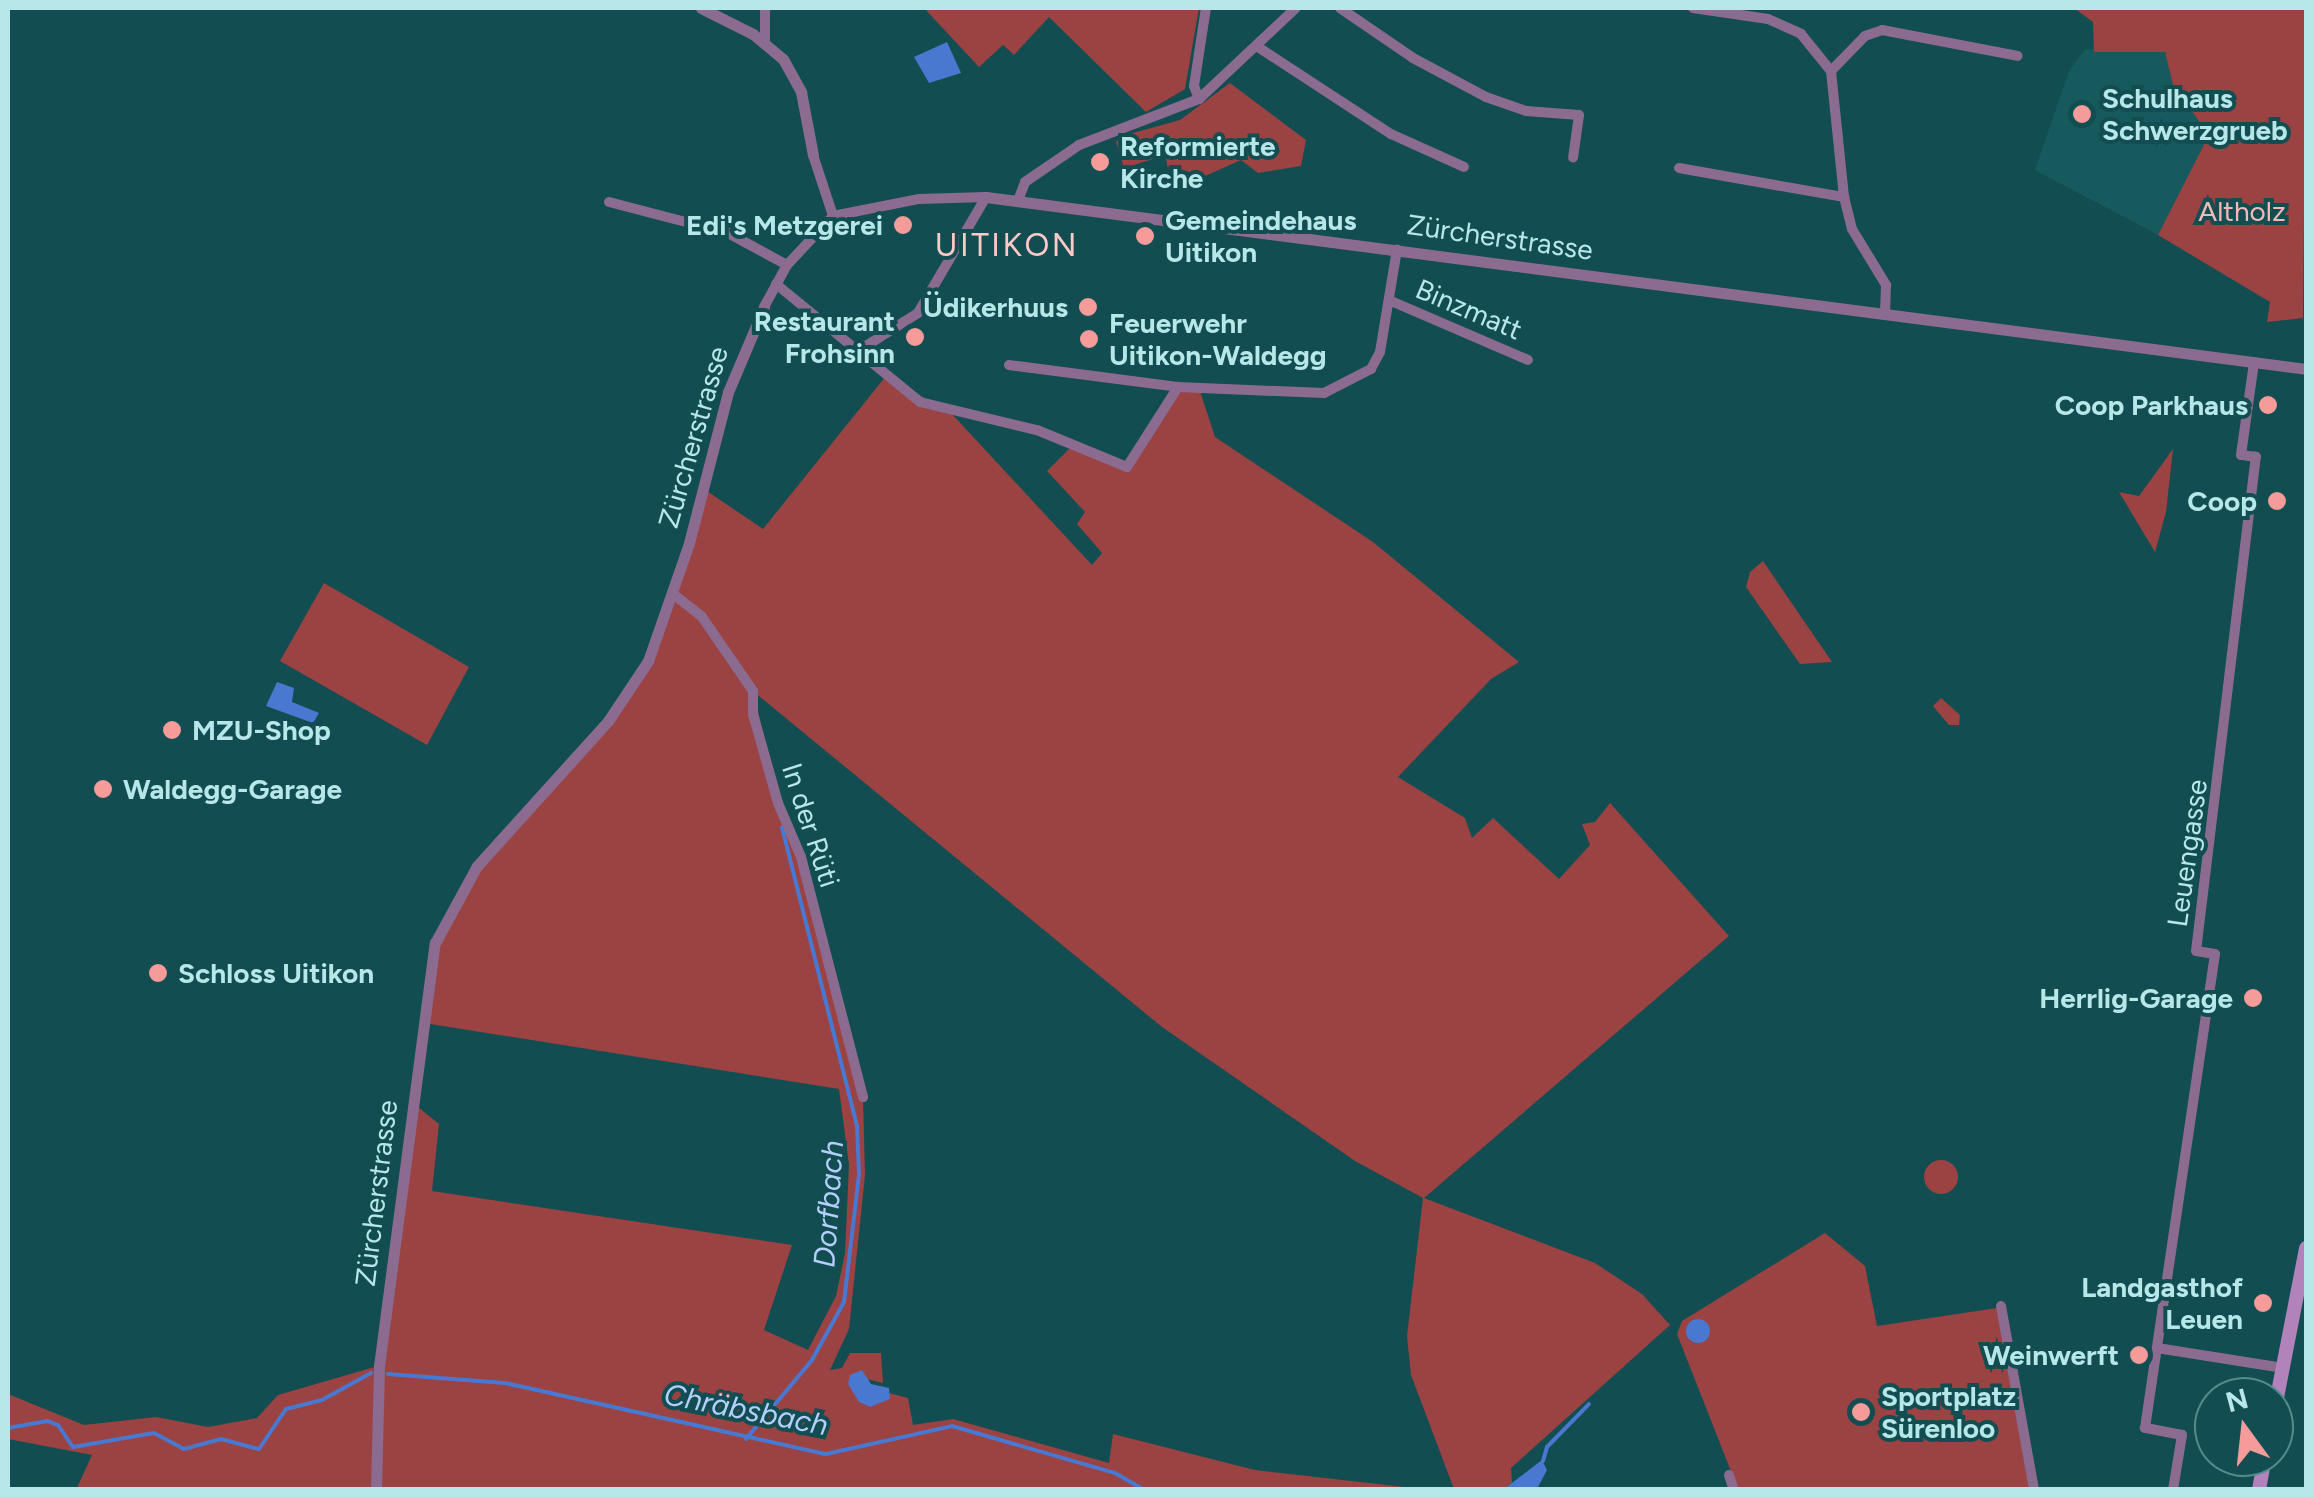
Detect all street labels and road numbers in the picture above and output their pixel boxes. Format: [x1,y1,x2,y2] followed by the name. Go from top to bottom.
[1405,207,1595,267] street label: Zürcherstrasse
[1411,272,1527,346] street label: Binzmatt
[651,342,735,532] street label: Zürcherstrasse
[775,759,847,891] street label: In der Rüti
[2160,777,2214,929] street label: Leuengasse
[348,1098,404,1288] street label: Zürcherstrasse

